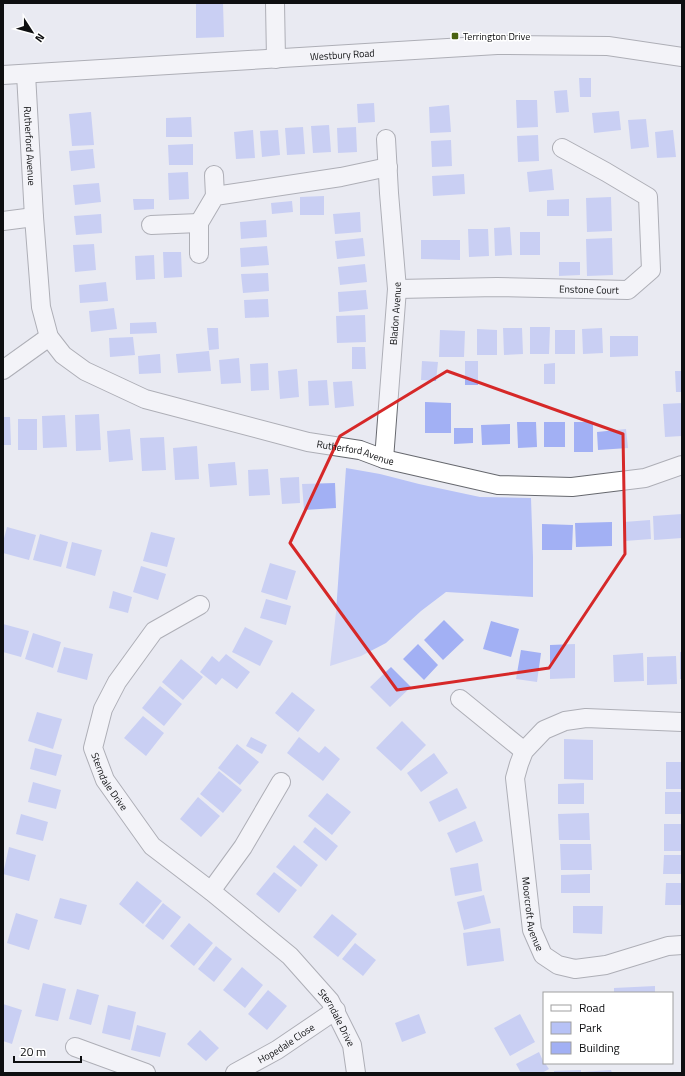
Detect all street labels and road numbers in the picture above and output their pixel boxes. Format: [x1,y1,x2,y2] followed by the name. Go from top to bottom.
[310,45,375,64] street label: Westbury Road
[20,106,39,186] street label: Rutherford Avenue
[386,281,405,345] street label: Bladon Avenue
[559,281,620,298] street label: Enstone Court
[316,436,396,469] street label: Rutherford Avenue
[87,750,131,814] street label: Sterndale Drive
[518,876,547,954] street label: Moorcroft Avenue
[314,985,359,1049] street label: Sterndale Drive
[255,1020,318,1067] street label: Hopedale Close

